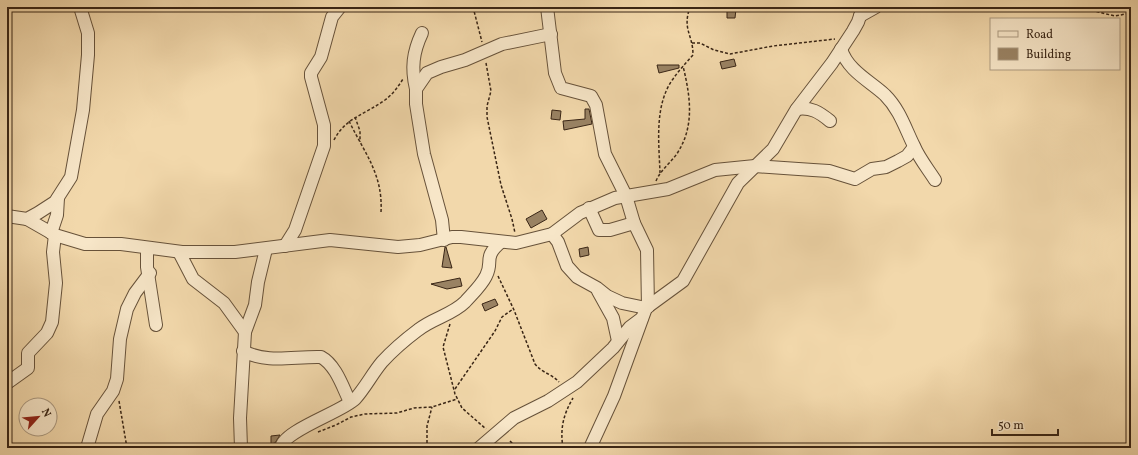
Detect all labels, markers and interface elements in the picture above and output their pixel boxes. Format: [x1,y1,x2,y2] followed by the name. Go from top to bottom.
[990,18,1120,70] legend
[1026,27,1053,43] text: Road
[1026,47,1071,63] text: Building
[18,397,58,437] north arrow
[37,406,54,420] text: N
[992,411,1058,437] scale bar
[998,418,1024,434] text: 50 m

